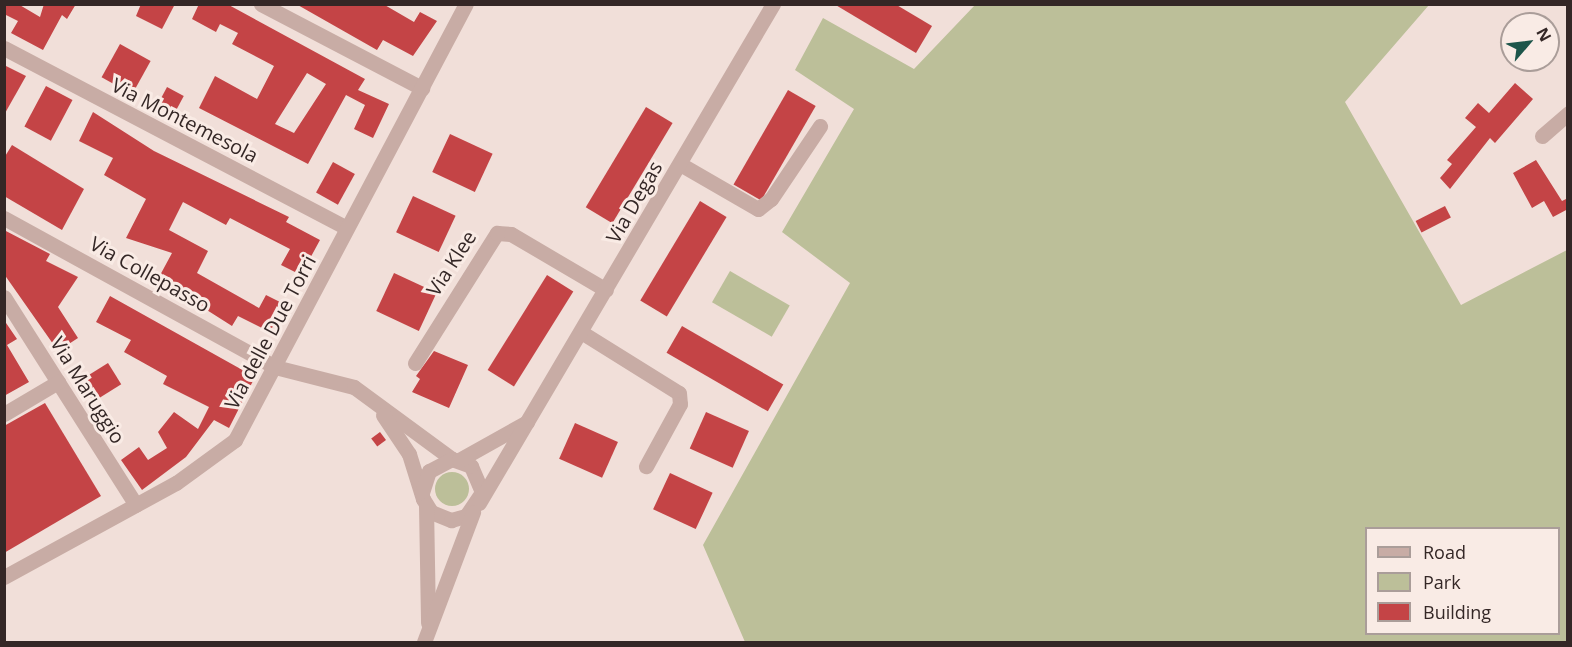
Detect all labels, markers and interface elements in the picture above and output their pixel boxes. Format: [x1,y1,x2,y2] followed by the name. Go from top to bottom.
[1500,12,1560,72] north arrow
[1531,24,1557,45] text: N
[108,73,262,167] street label: Via Montemesola
[601,157,667,247] street label: Via Degas
[421,226,481,300] street label: Via Klee
[86,231,214,317] street label: Via Collepasso
[219,251,321,413] street label: Via delle Due Torri
[46,332,130,448] street label: Via Maruggio
[1365,527,1560,635] legend
[1423,540,1466,564] text: Road
[1423,570,1461,594] text: Park
[1423,600,1491,624] text: Building

